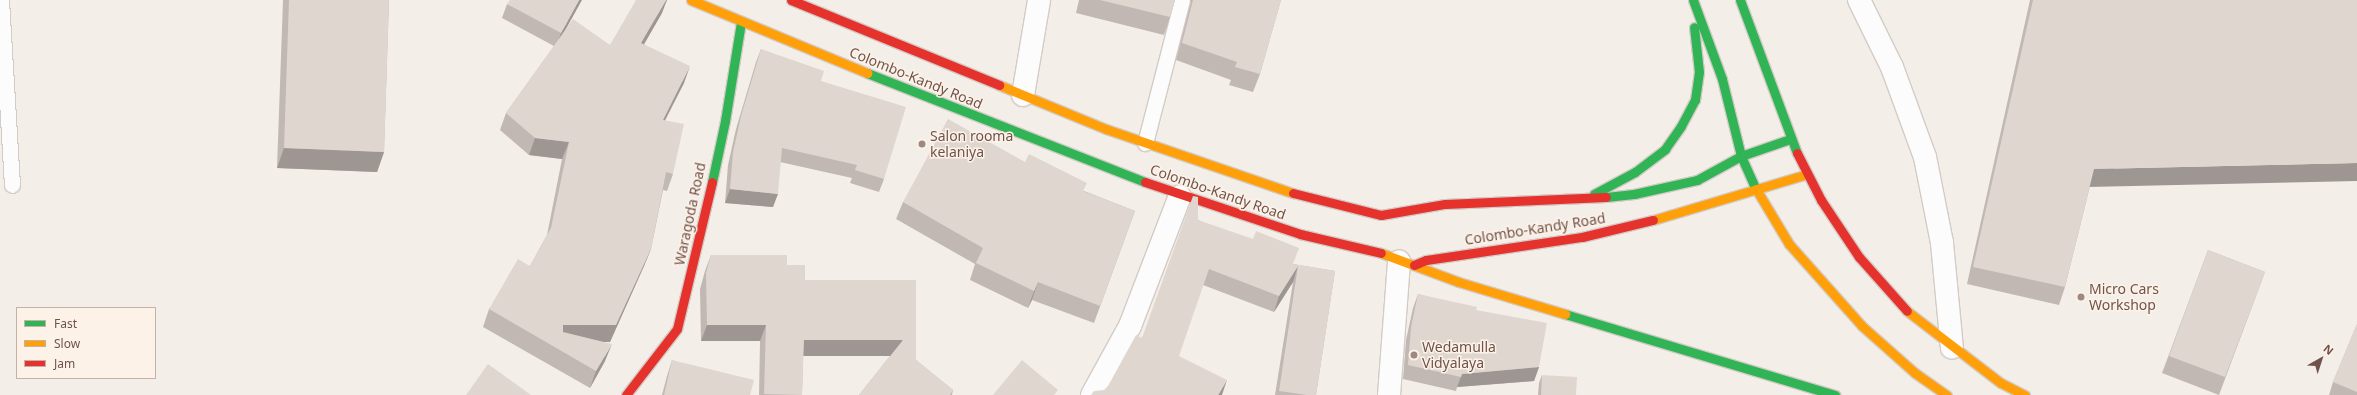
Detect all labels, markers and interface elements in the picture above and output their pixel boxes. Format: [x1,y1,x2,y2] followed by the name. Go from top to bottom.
[847,44,985,112] street label: Colombo-Kandy Road
[930,128,1013,160] place label: Salon rooma kelaniya
[917,139,927,149] marker: Salon rooma kelaniya
[671,161,709,267] street label: Waragoda Road
[1148,161,1288,223] street label: Colombo-Kandy Road
[1463,210,1607,248] street label: Colombo-Kandy Road
[2089,281,2159,314] place label: Micro Cars Workshop
[2076,292,2086,302] marker: Micro Cars Workshop
[16,307,156,379] legend
[54,315,77,332] text: Fast
[54,335,80,352] text: Slow
[1422,339,1496,372] place label: Wedamulla Vidyalaya
[2301,339,2341,379] north arrow
[2321,341,2337,358] text: N
[1409,350,1419,360] marker: Wedamulla Vidyalaya
[54,355,75,372] text: Jam

